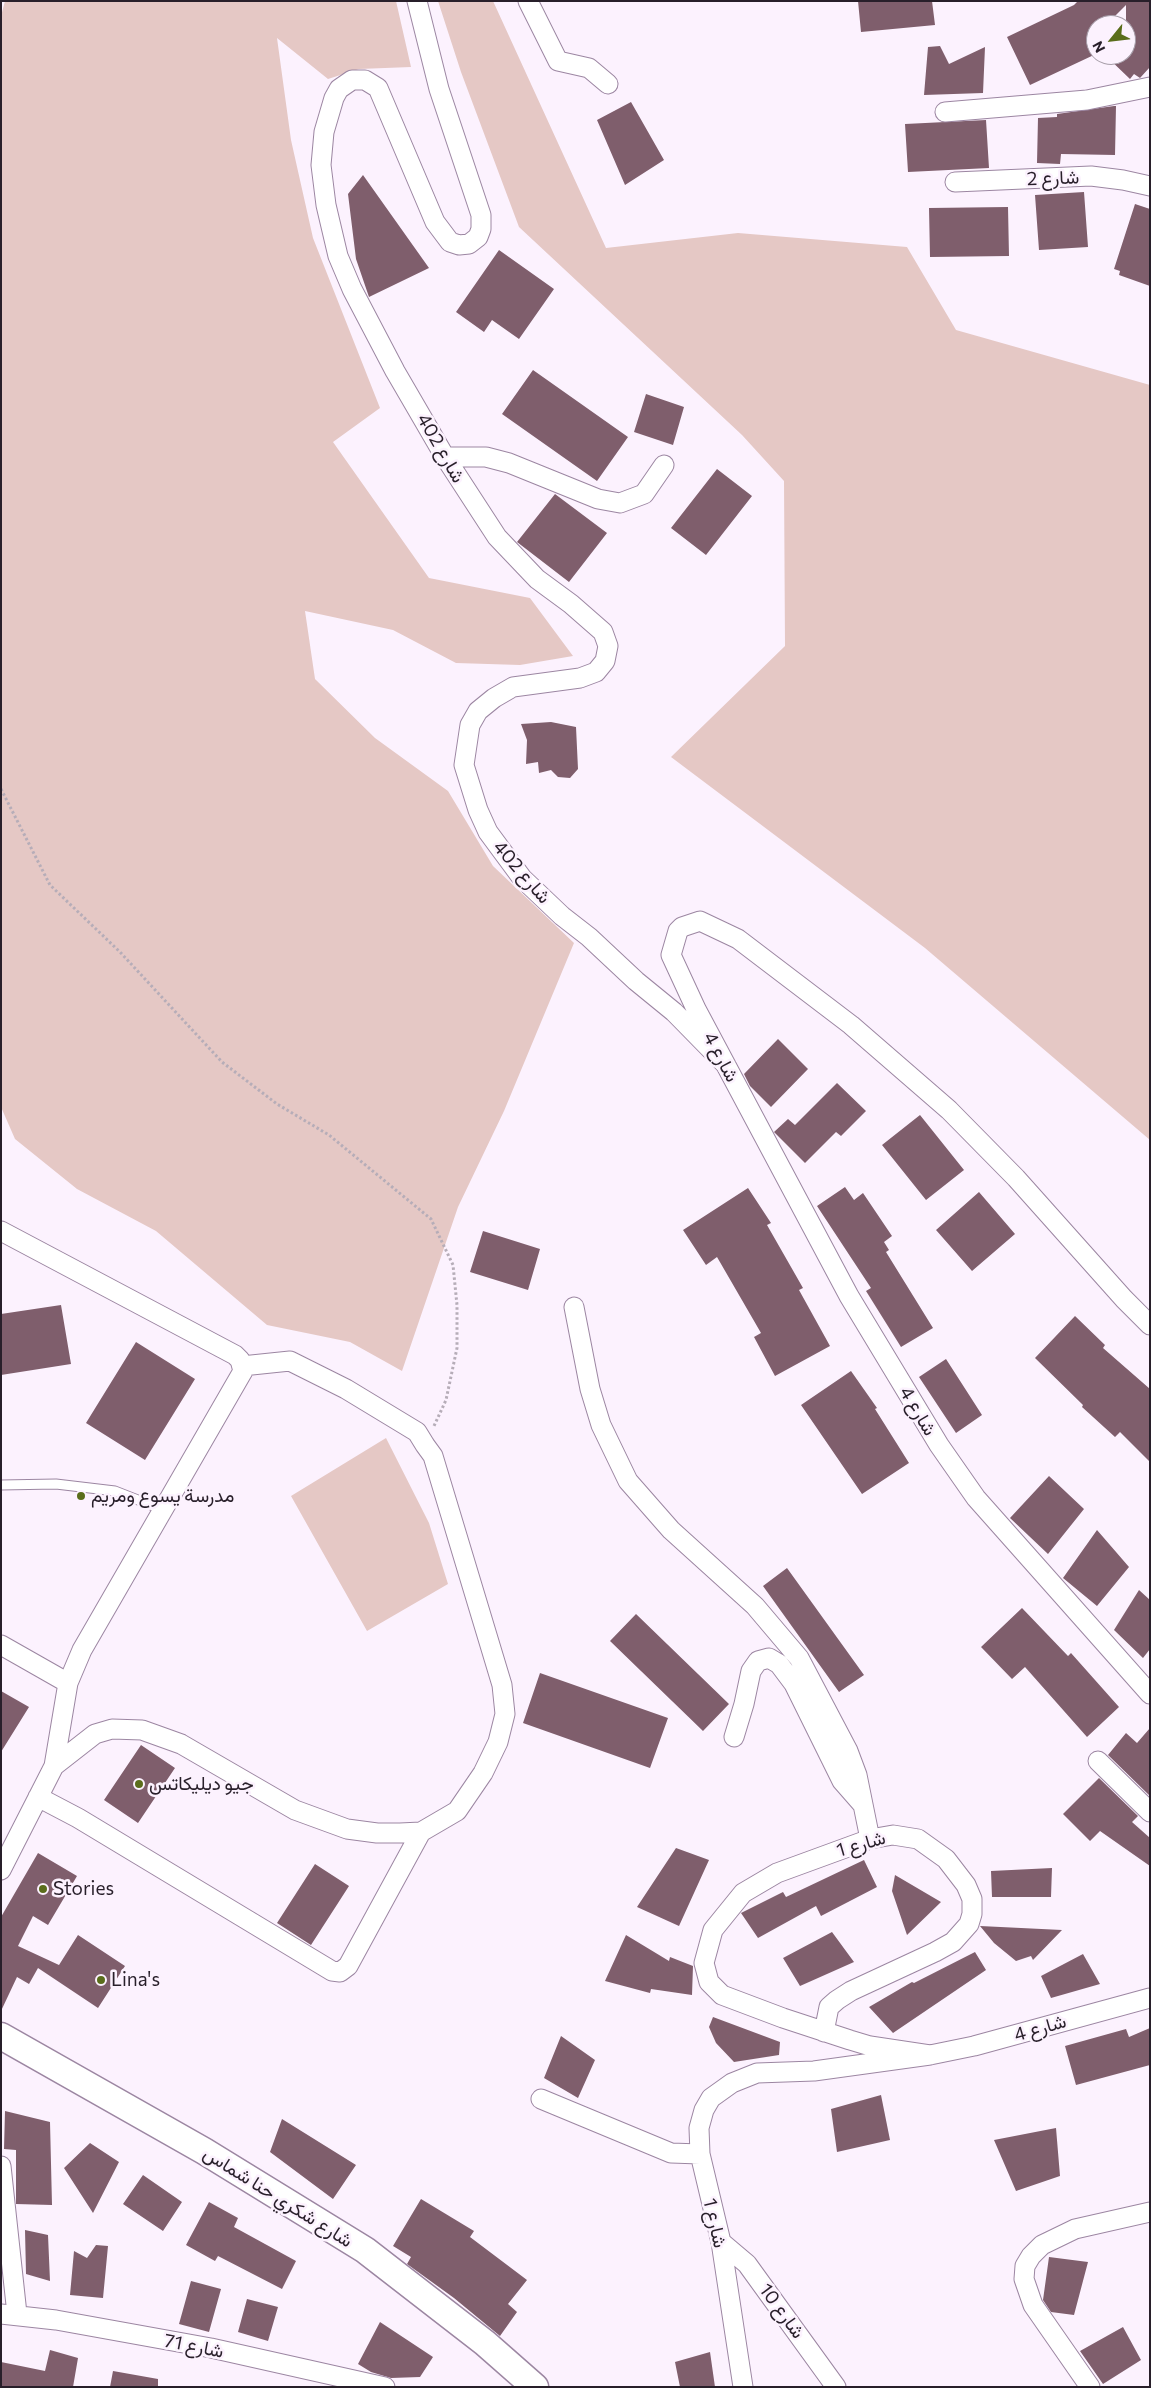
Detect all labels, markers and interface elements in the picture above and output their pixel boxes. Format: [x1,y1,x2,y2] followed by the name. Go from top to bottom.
[1086,15,1136,65] north arrow
[1088,38,1108,56] text: N
[1026,166,1080,190] street label: شارع 2
[412,409,470,487] street label: شارع 402
[488,836,556,908] street label: شارع 402
[698,1028,744,1086] street label: شارع 4
[895,1382,941,1440] street label: شارع 4
[91,1485,234,1507] place label: مدرسة يسوع ومريم
[75,1490,87,1502] marker: مدرسة يسوع ومريم
[149,1773,254,1795] place label: جيو ديليكاتس
[133,1778,145,1790] marker: جيو ديليكاتس
[834,1826,888,1862] street label: شارع 1
[53,1878,114,1900] place label: Stories
[37,1883,49,1895] marker: Stories
[111,1969,160,1991] place label: Lina's
[95,1974,107,1986] marker: Lina's
[1011,2010,1069,2046] street label: شارع 4
[199,2142,357,2252] street label: شارع شكري حنا شماس
[698,2196,732,2250] street label: شارع 1
[754,2279,810,2343] street label: شارع 10
[162,2329,226,2363] street label: شارع 71

